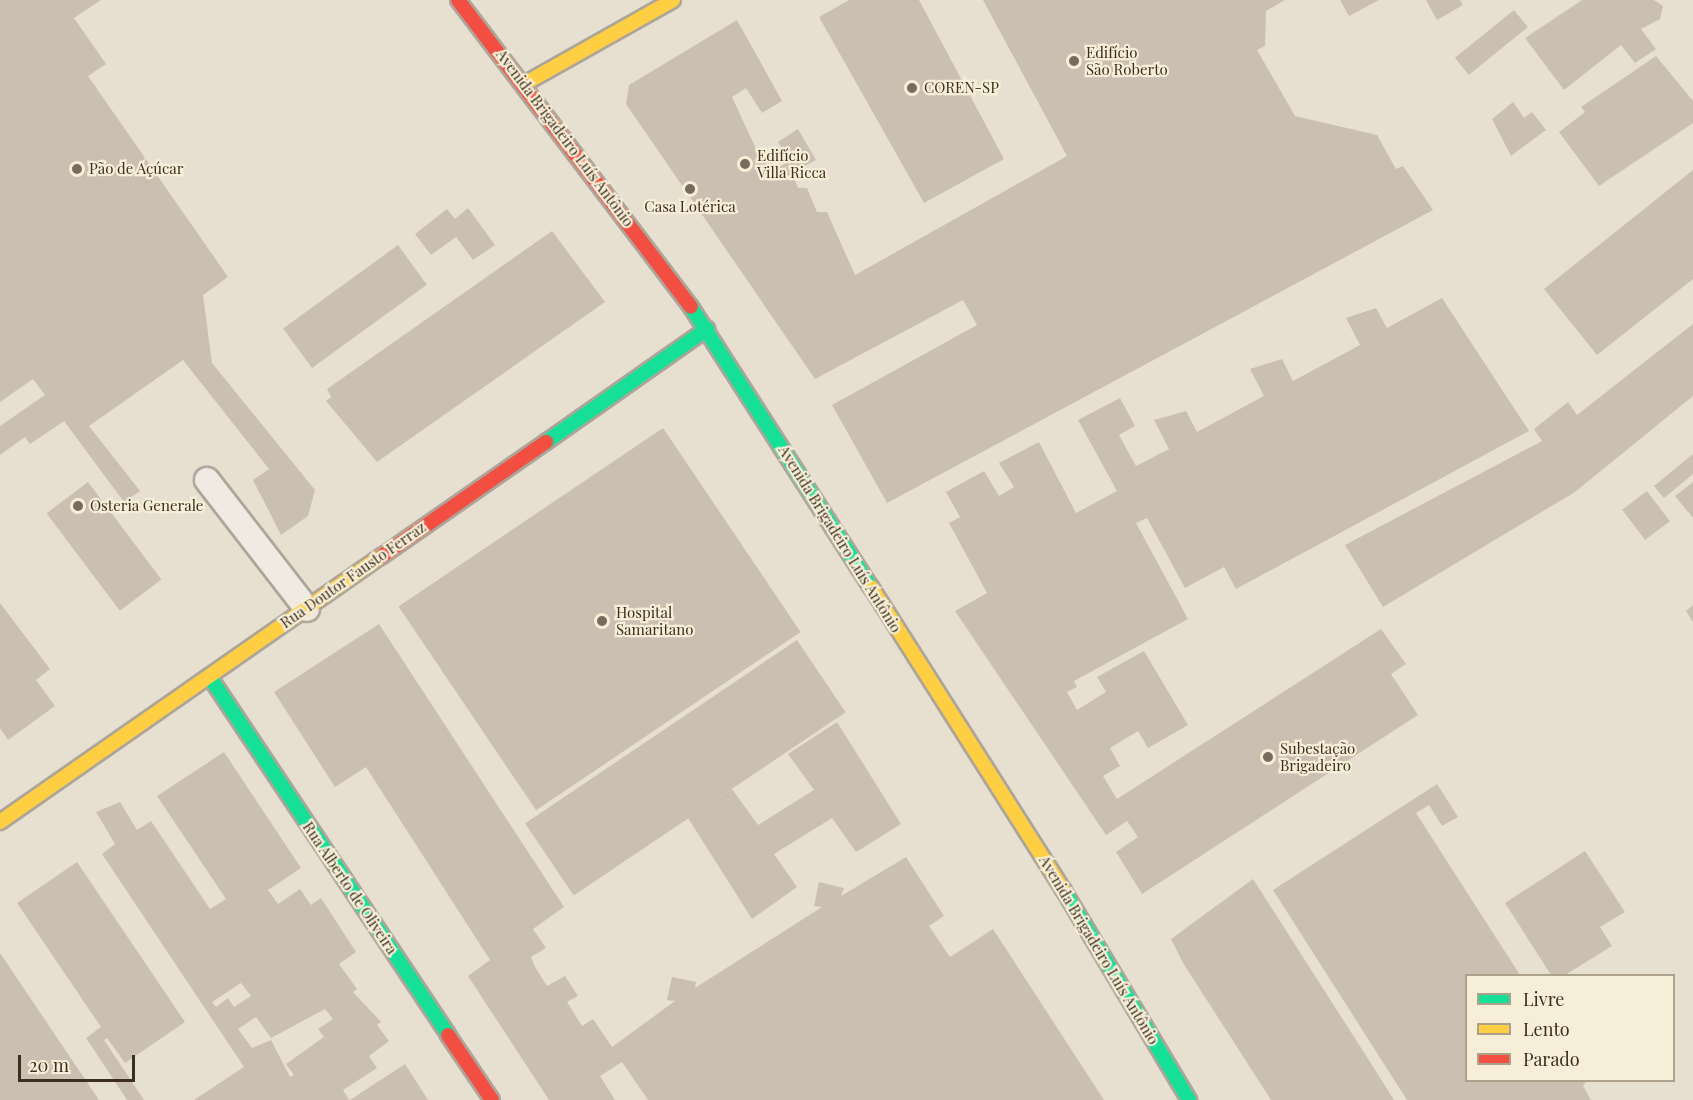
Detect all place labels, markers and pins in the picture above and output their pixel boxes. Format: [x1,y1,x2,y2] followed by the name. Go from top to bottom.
[1086,43,1168,78] place label: Edifício São Roberto
[1067,54,1081,68] marker: Edifício São Roberto
[924,79,999,97] place label: COREN-SP
[905,81,919,95] marker: COREN-SP
[757,146,826,181] place label: Edifício Villa Ricca
[738,157,752,171] marker: Edifício Villa Ricca
[89,160,184,178] place label: Pão de Açúcar
[70,162,84,176] marker: Pão de Açúcar
[683,182,697,196] marker: Casa Lotérica
[644,198,736,216] place label: Casa Lotérica
[90,497,204,515] place label: Osteria Generale
[71,499,85,513] marker: Osteria Generale
[616,603,693,638] place label: Hospital Samaritano
[593,612,611,630] marker: Hospital Samaritano
[1280,739,1355,774] place label: Subestação Brigadeiro
[1261,750,1275,764] marker: Subestação Brigadeiro

